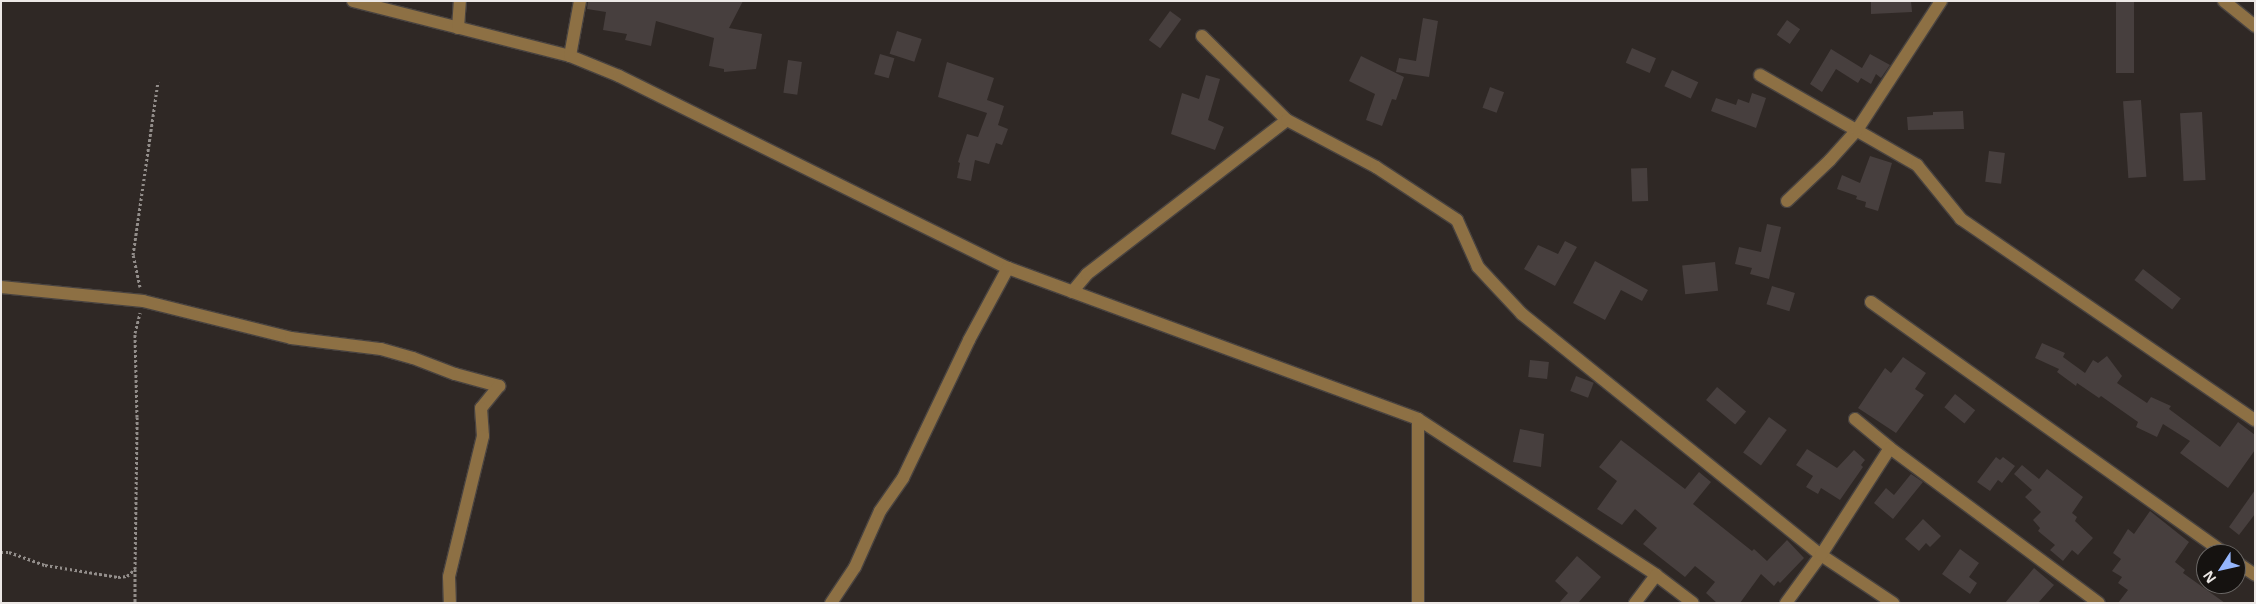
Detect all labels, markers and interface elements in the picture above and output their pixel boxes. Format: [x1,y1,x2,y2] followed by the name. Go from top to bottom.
[2196,544,2246,594] north arrow
[2198,567,2220,587] text: N

